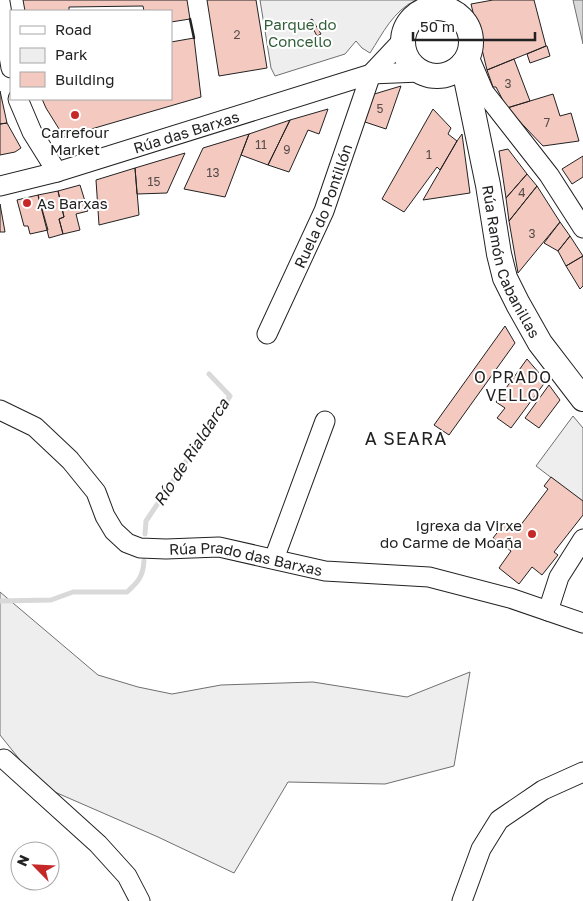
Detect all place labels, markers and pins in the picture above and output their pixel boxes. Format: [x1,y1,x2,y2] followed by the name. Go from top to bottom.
[69,109,81,121] marker: Carrefour Market
[41,123,109,158] place label: Carrefour Market
[37,194,108,212] place label: As Barxas
[21,197,33,209] marker: As Barxas
[380,516,522,551] place label: Igrexa da Virxe do Carme de Moaña
[526,528,538,540] marker: Igrexa da Virxe do Carme de Moaña

